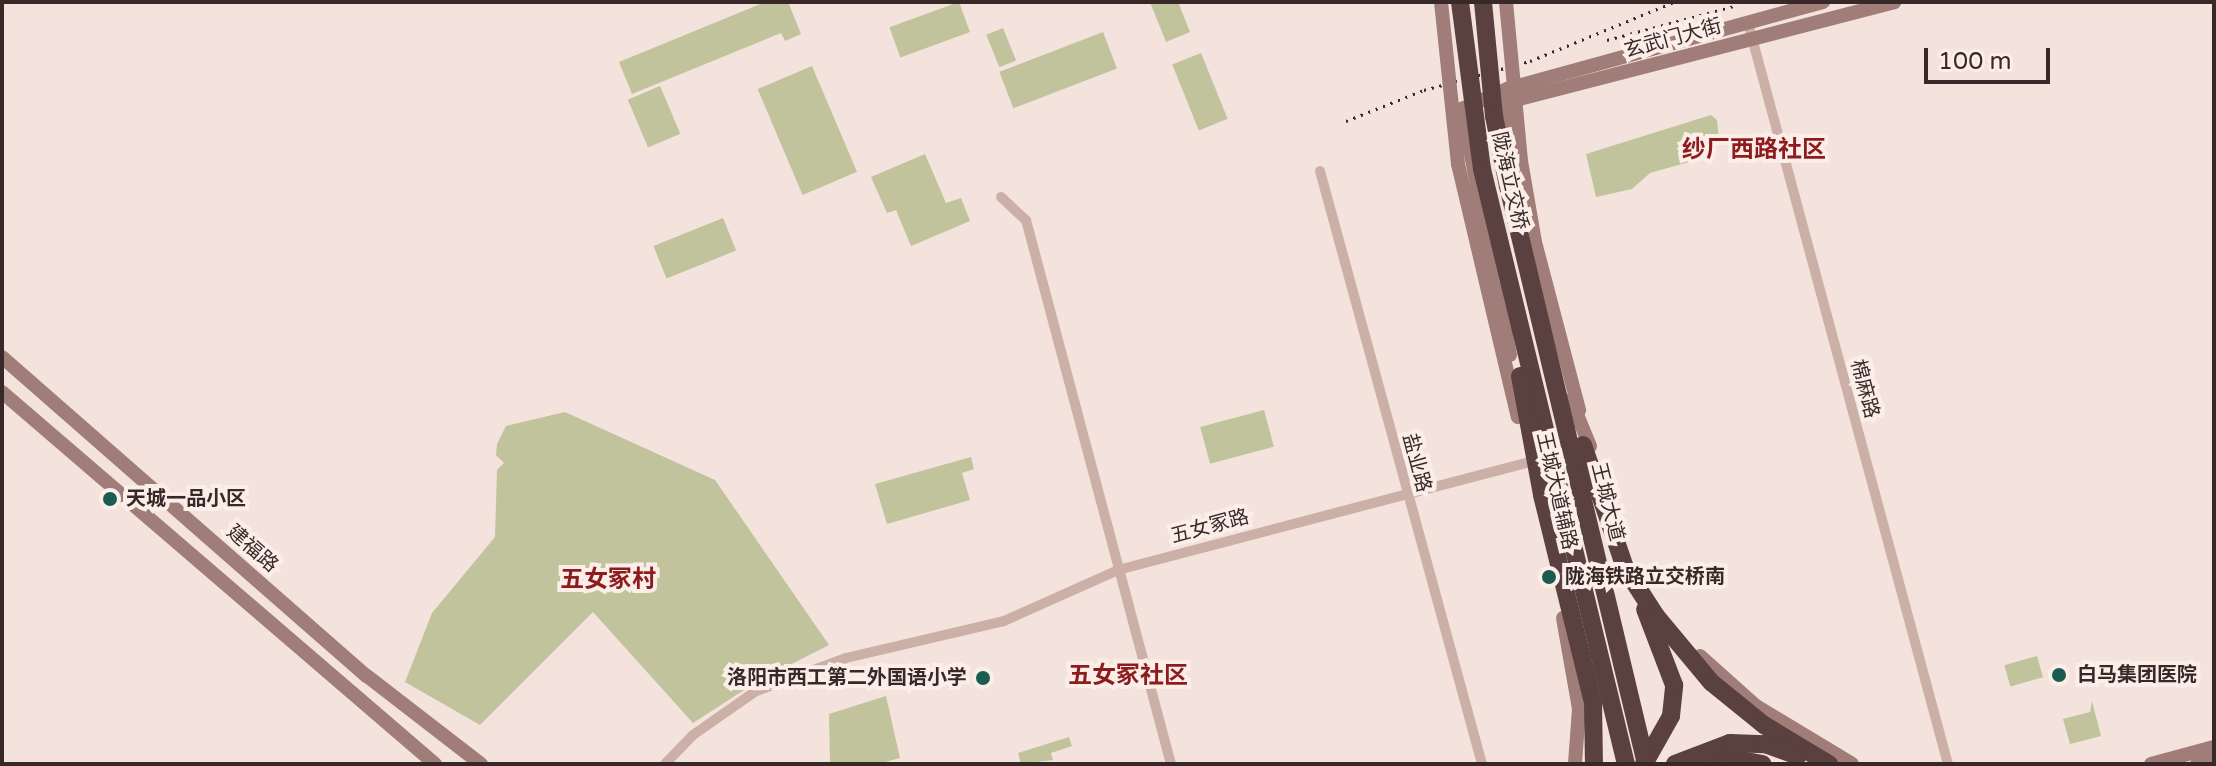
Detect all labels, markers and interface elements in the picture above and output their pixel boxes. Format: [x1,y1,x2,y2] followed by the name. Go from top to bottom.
[1622,14,1724,64] street label: 玄武门大街
[1928,32,2054,82] scale bar
[1938,47,2012,76] text: 100 m
[1486,130,1532,232] street label: 陇海立交桥
[1682,136,1826,164] district label: 纱厂西路社区
[1845,357,1883,421] street label: 棉麻路
[1531,430,1581,552] street label: 王城大道辅路
[1397,431,1435,495] street label: 盐业路
[1586,460,1628,544] street label: 王城大道
[126,487,246,511] place label: 天城一品小区
[101,490,119,508] marker: 天城一品小区
[1168,505,1252,549] street label: 五女冢路
[221,520,283,578] street label: 建福路
[1565,565,1725,589] place label: 陇海铁路立交桥南
[560,566,656,594] district label: 五女冢村
[1540,568,1558,586] marker: 陇海铁路立交桥南
[1068,662,1188,690] district label: 五女冢社区
[2077,663,2197,687] place label: 白马集团医院
[2048,664,2070,686] marker: 白马集团医院
[727,666,967,690] place label: 洛阳市西工第二外国语小学
[974,669,992,687] marker: 洛阳市西工第二外国语小学

